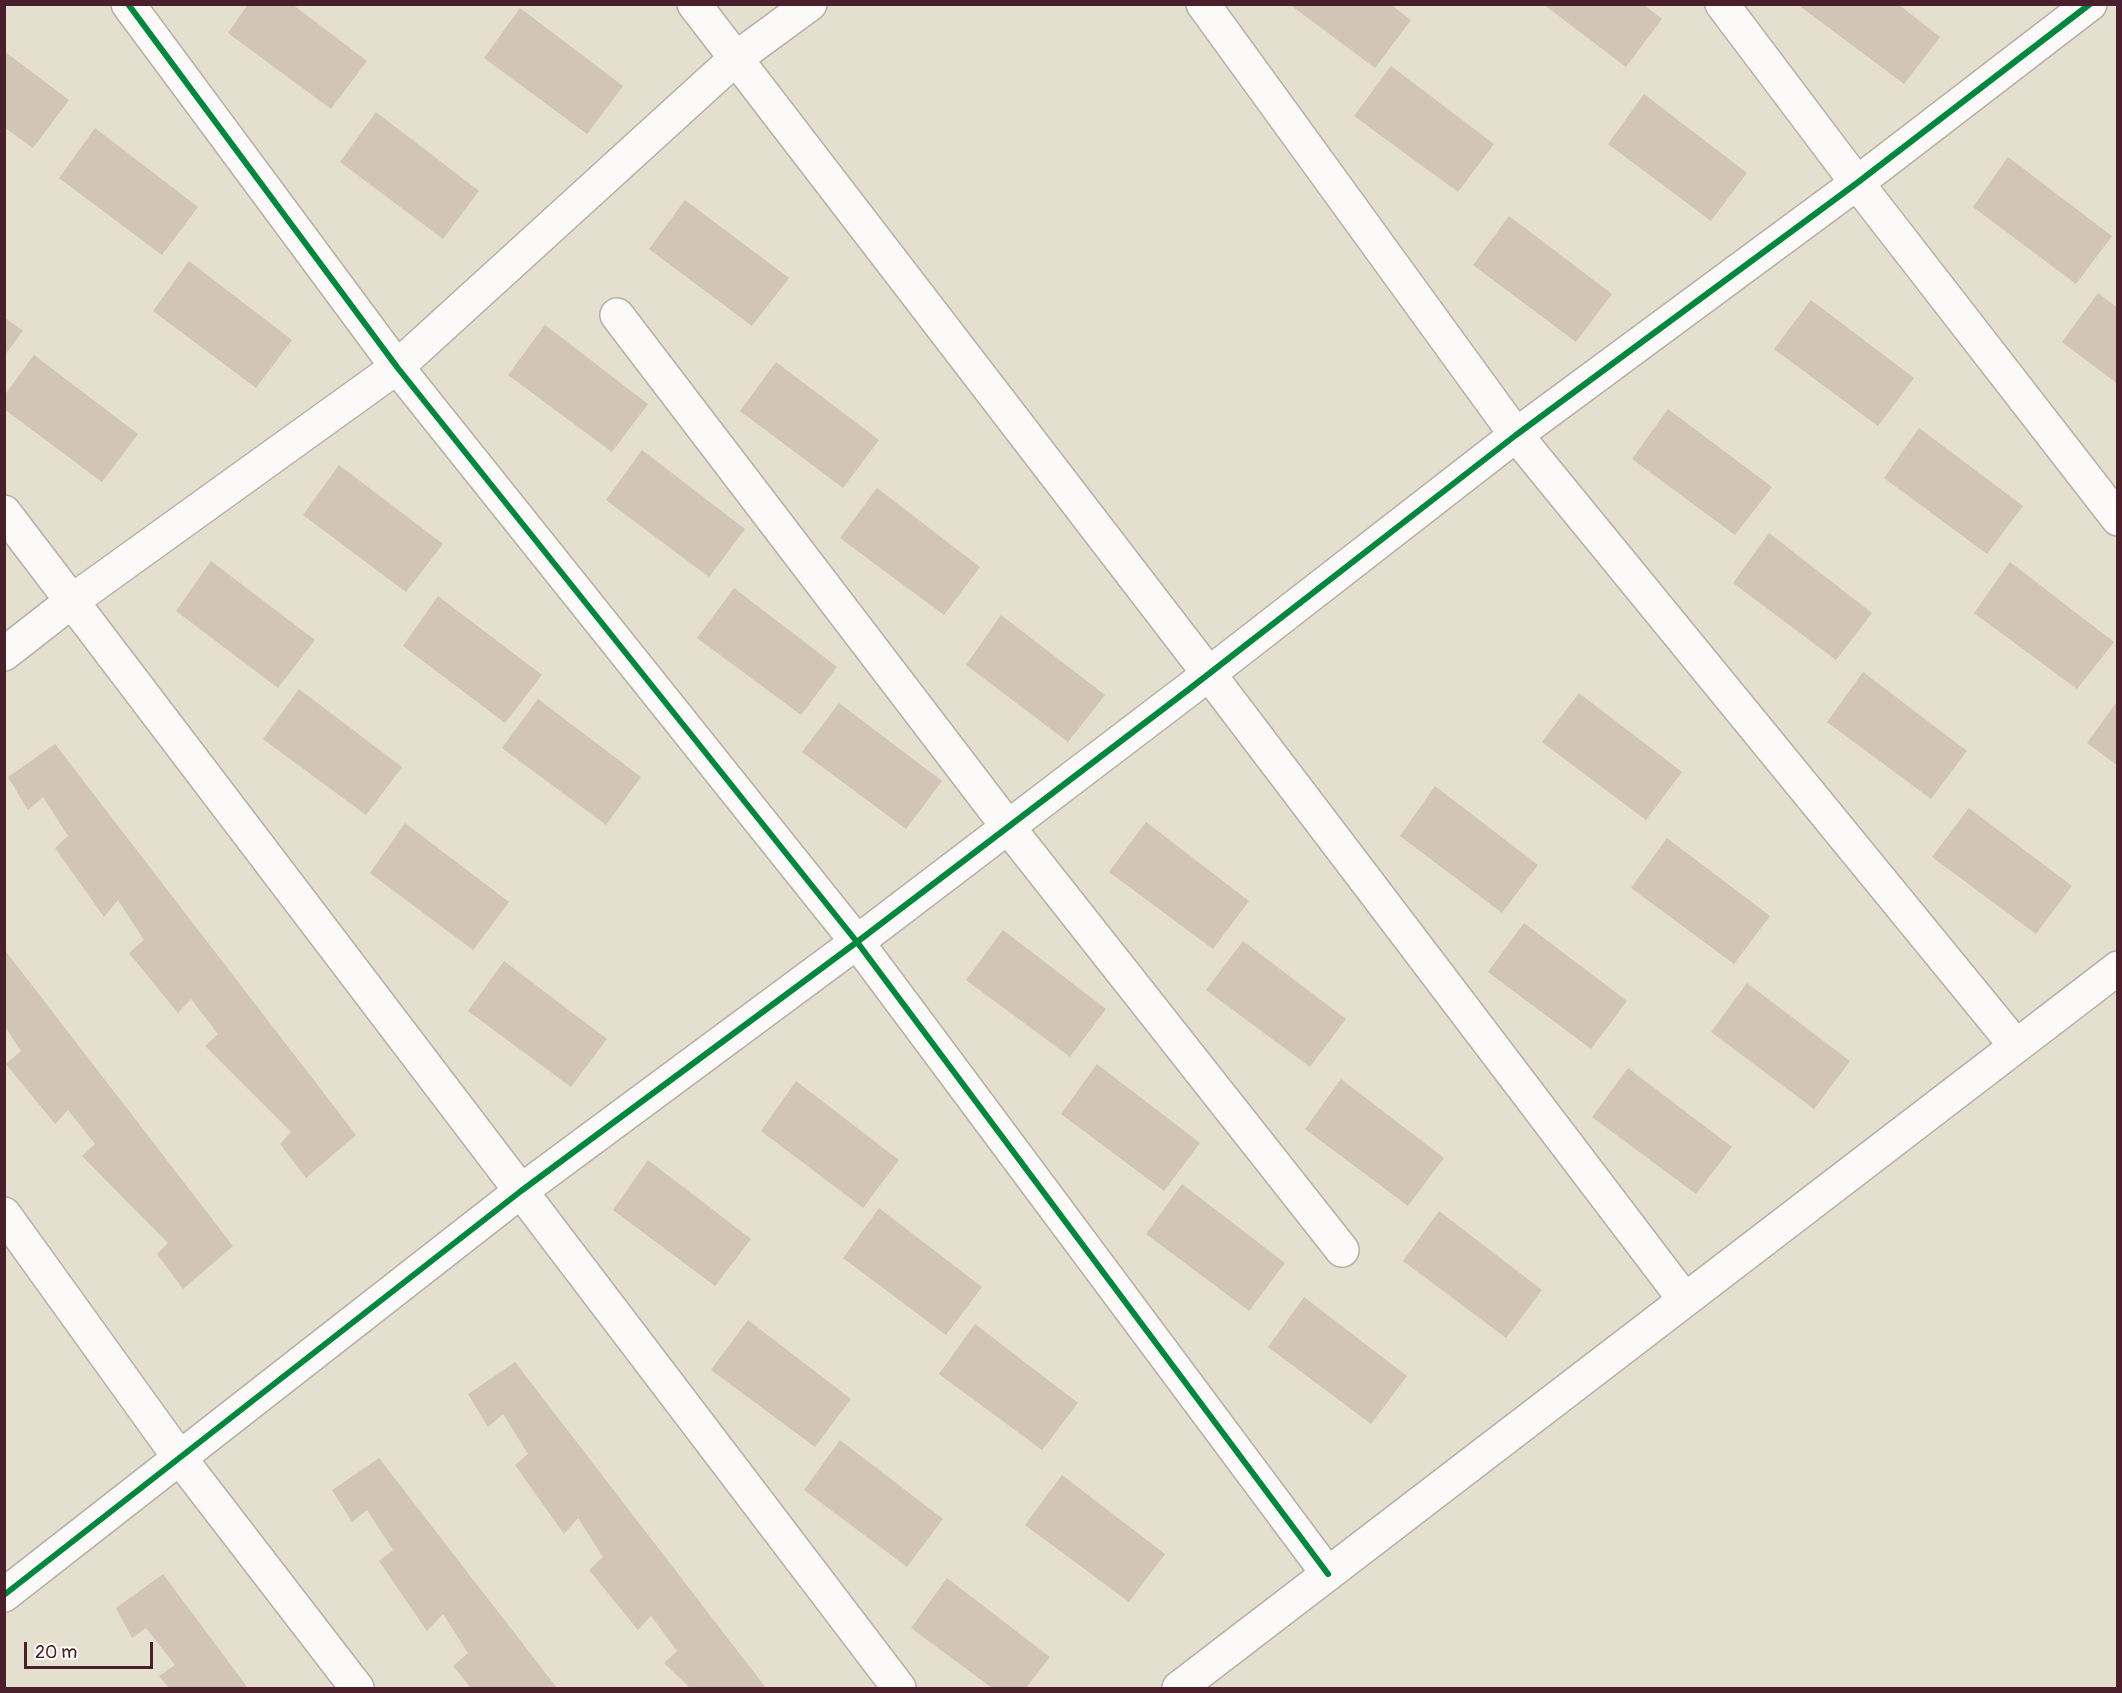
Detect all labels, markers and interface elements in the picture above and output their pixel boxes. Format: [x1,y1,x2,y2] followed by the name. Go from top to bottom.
[27,1630,156,1668] scale bar
[35,1641,77,1664] text: 20 m

